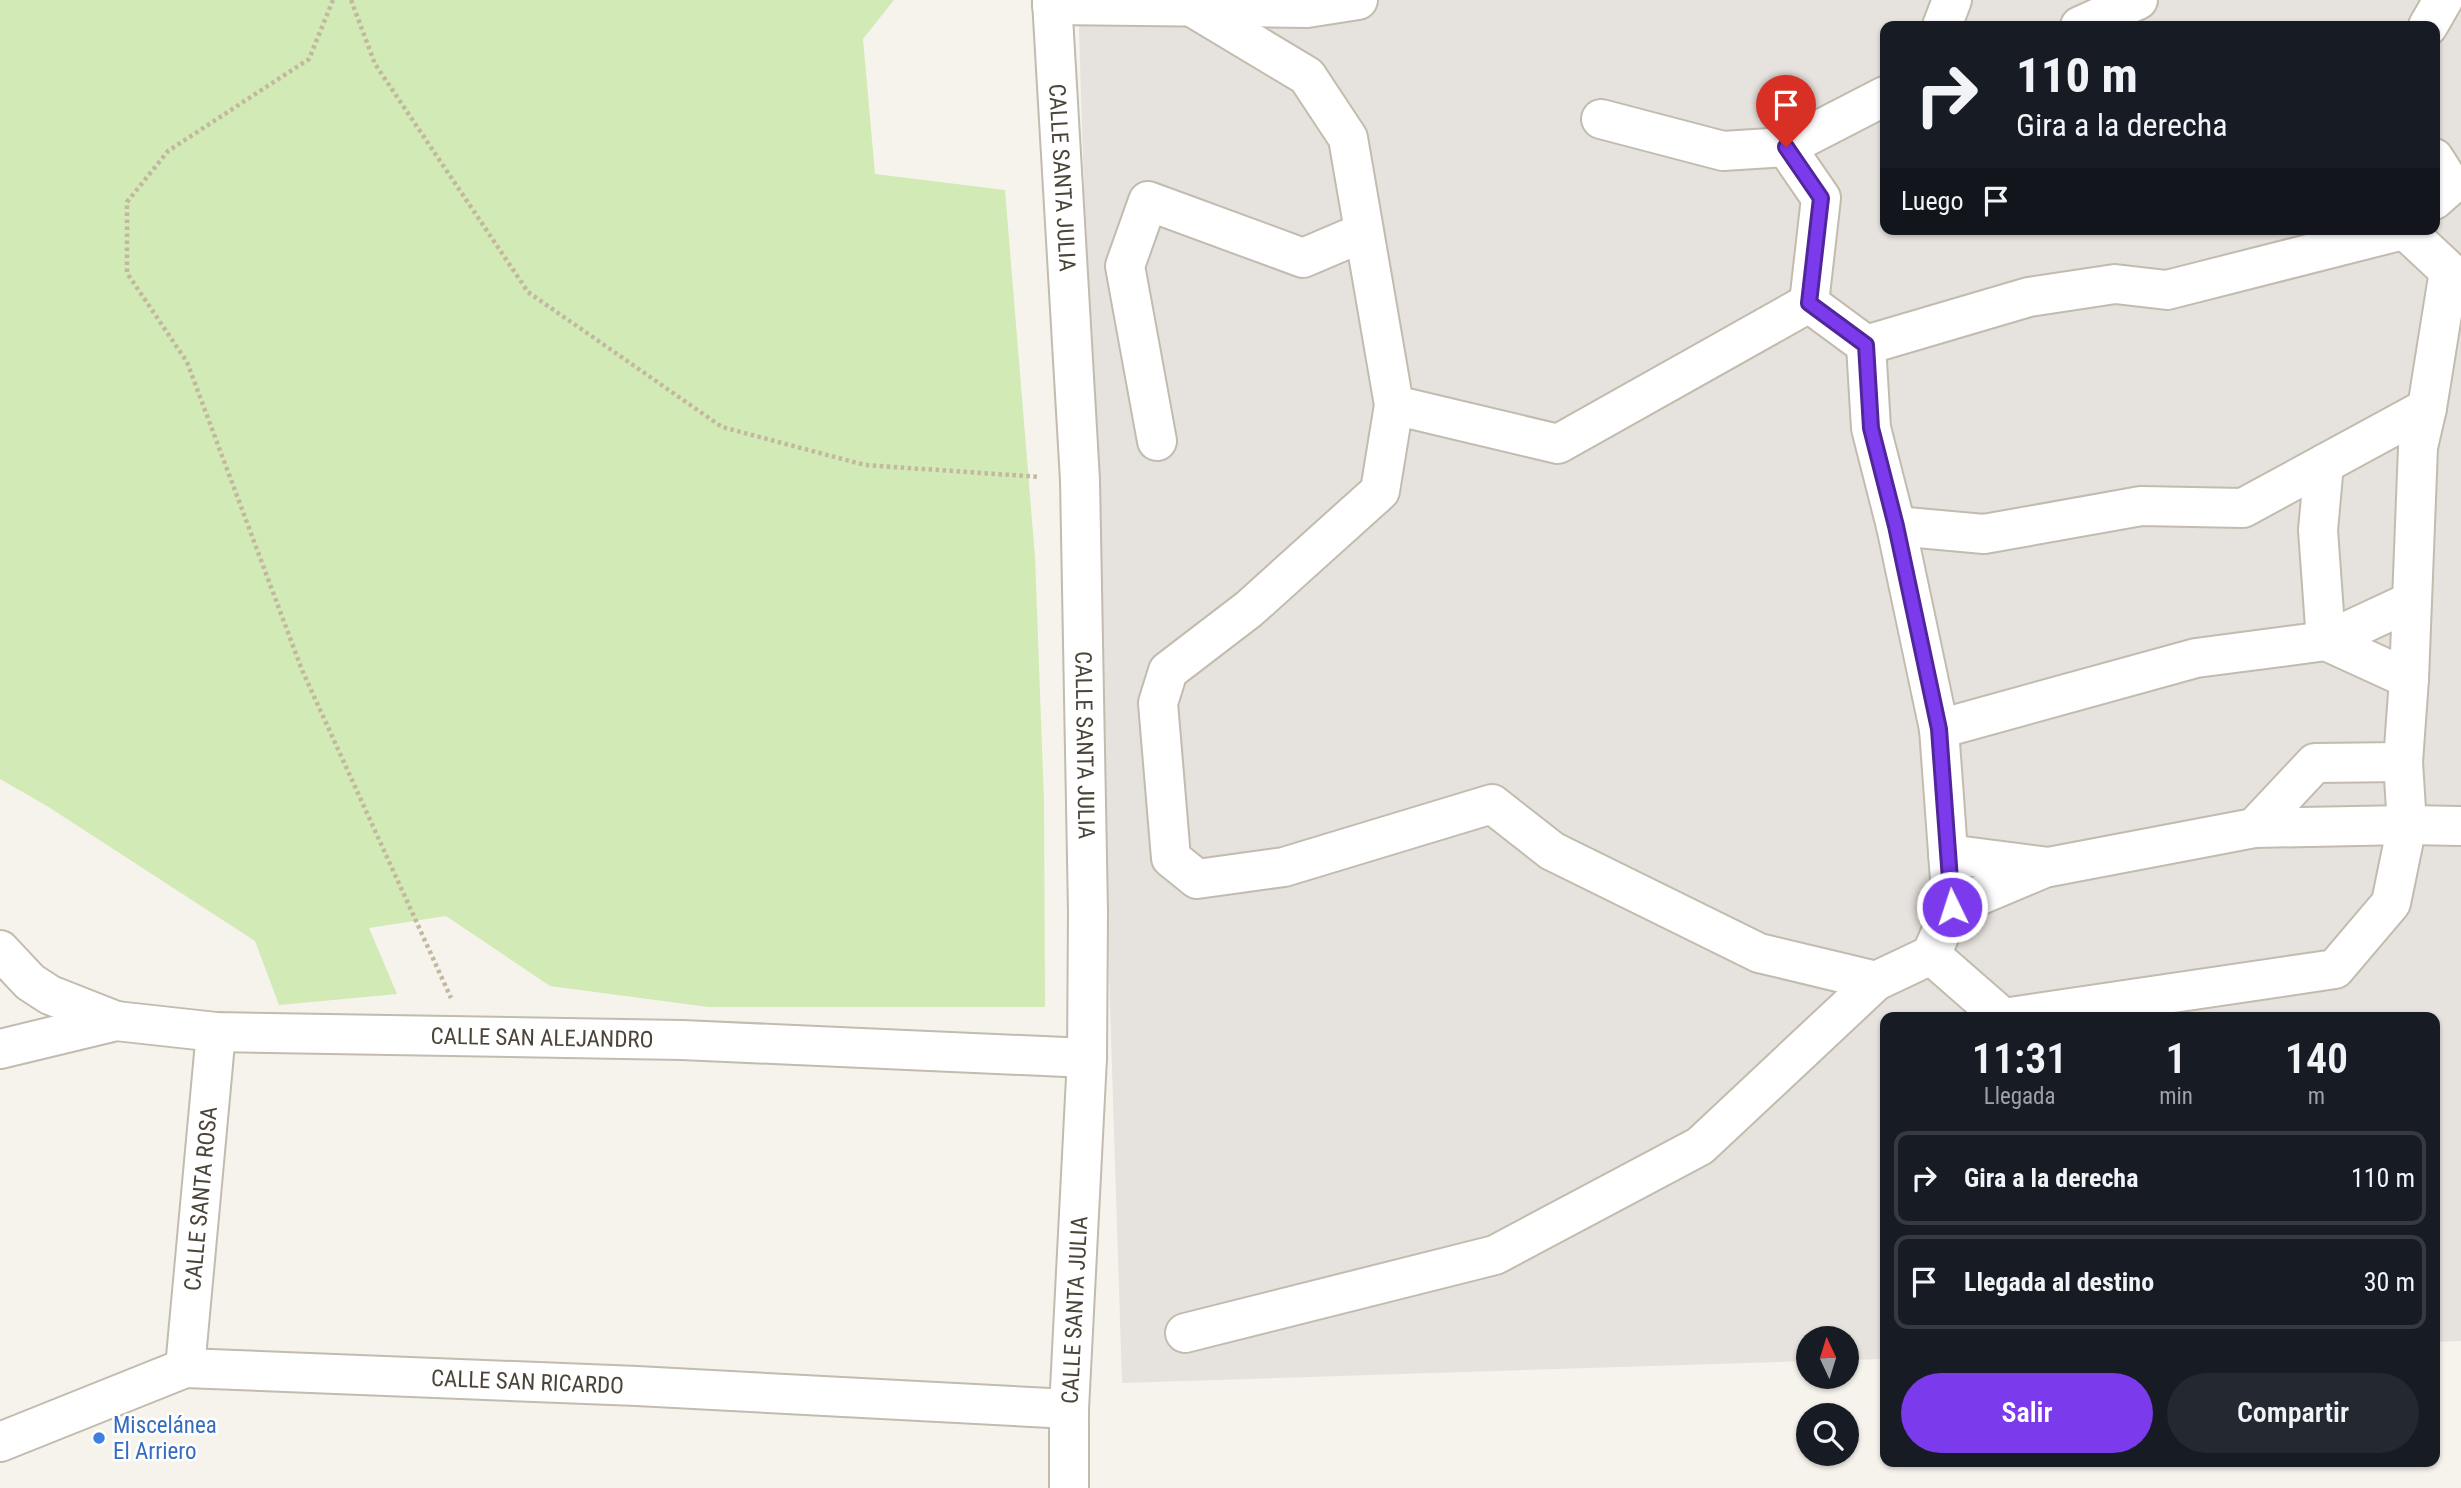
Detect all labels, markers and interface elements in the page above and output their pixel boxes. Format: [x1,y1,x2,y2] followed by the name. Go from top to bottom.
[2016,47,2138,104] text: 110 m
[1901,49,1992,140] icon: right
[1756,75,1816,147] pin
[1043,83,1081,272] street label: CALLE SANTA JULIA
[1767,86,1805,124] icon: arrive
[2016,106,2228,144] text: Gira a la derecha
[1977,182,2015,220] icon: arrive
[1901,186,1963,216] text: Luego
[1070,651,1100,839] street label: CALLE SANTA JULIA
[1915,870,1989,944] position arrow
[430,1022,654,1053] street label: CALLE SAN ALEJANDRO
[1972,1034,2067,1083] text: 11:31
[2166,1034,2187,1083] text: 1
[2285,1034,2348,1083] text: 140
[1984,1083,2056,1110] text: Llegada
[2159,1083,2193,1110] text: min
[2308,1083,2325,1110] text: m
[179,1105,223,1292] street label: CALLE SANTA ROSA
[1905,1159,1943,1197] icon: right
[1964,1163,2138,1193] text: Gira a la derecha
[2351,1163,2415,1193] text: 110 m
[1057,1216,1093,1404] street label: CALLE SANTA JULIA
[1905,1263,1943,1301] icon: arrive
[1964,1267,2154,1297] text: Llegada al destino
[2364,1267,2415,1297] text: 30 m
[1796,1326,1858,1390] north arrow
[1796,1326,1859,1466] map controls
[430,1364,625,1399] street label: CALLE SAN RICARDO
[1901,1373,2153,1453] button: Salir
[2167,1373,2419,1453] button: Compartir
[1796,1403,1859,1466] button: search
[113,1412,217,1465] place label: Miscelánea El Arriero
[91,1430,107,1446] marker: Miscelánea El Arriero

